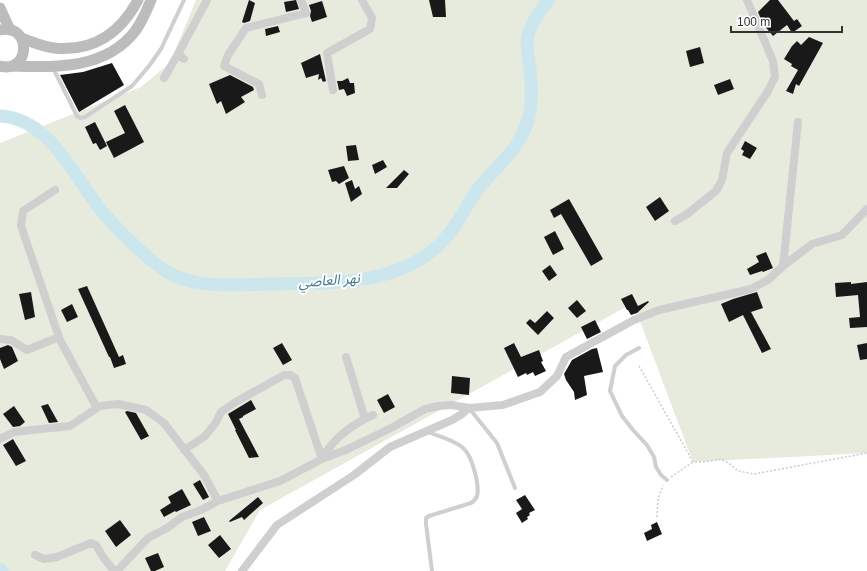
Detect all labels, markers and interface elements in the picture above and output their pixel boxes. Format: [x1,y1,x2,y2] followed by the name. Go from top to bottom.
[731,8,842,34] scale bar
[737,15,770,29] text: 100 m
[298,270,361,293] water label: نهر العاصي

